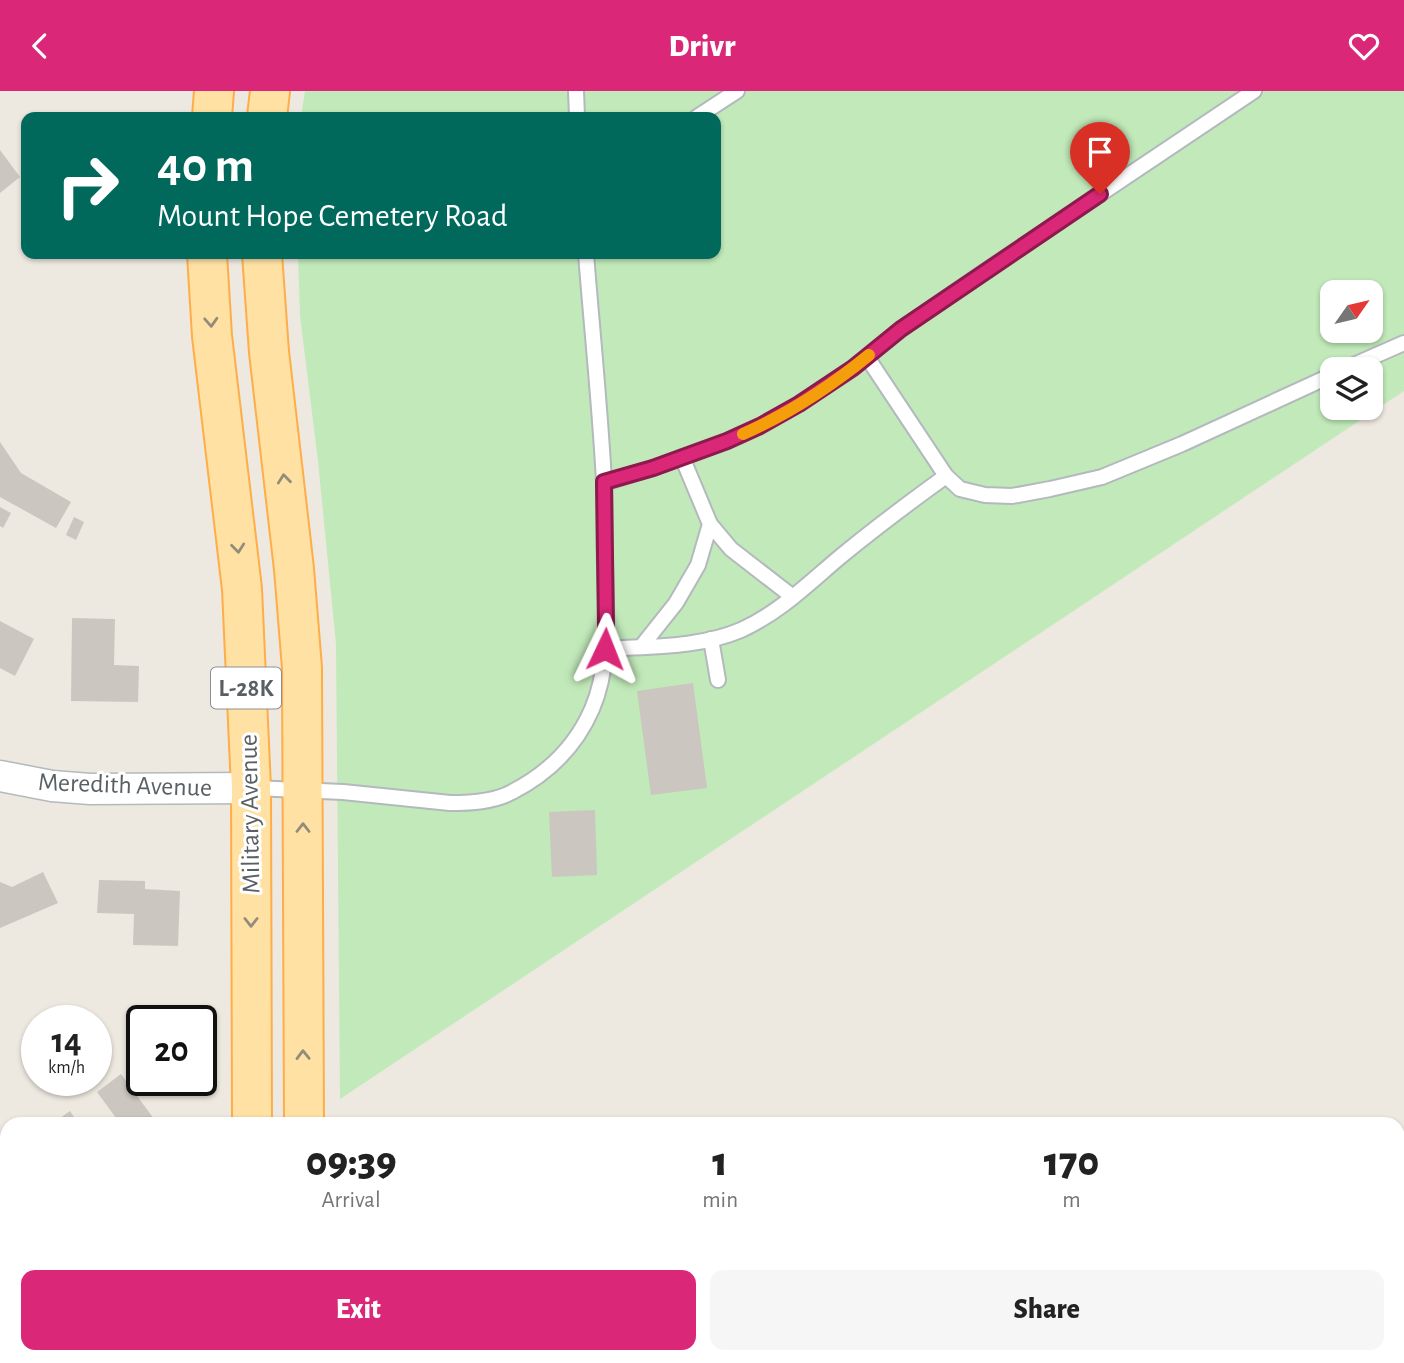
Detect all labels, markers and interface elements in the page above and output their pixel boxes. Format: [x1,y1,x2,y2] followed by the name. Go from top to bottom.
[21,27,59,65] icon: back
[1345,27,1383,65] icon: heart
[668,30,736,62] text: Drivr
[1070,122,1130,194] pin
[1081,133,1119,171] icon: arrive
[42,140,133,231] icon: right
[157,142,254,191] text: 40 m
[157,200,508,232] text: Mount Hope Cemetery Road
[1320,280,1382,343] north arrow
[1320,280,1383,420] map controls
[203,317,218,328] one-way arrow
[1320,357,1383,420] button: layers
[277,473,292,484] one-way arrow
[230,542,245,554] one-way arrow
[568,612,642,686] position arrow
[211,667,281,709] road number: L-28K
[236,734,264,894] street label: Military Avenue
[38,769,212,801] street label: Meredith Avenue
[295,822,311,833] one-way arrow
[243,917,259,928] one-way arrow
[126,1005,217,1096] speed limit sign: 20
[51,1024,82,1059] text: 14
[295,1050,311,1060] one-way arrow
[48,1059,85,1077] text: km/h
[306,1141,397,1183] text: 09:39
[712,1141,728,1183] text: 1
[1044,1141,1099,1183] text: 170
[322,1189,381,1212] text: Arrival
[702,1189,738,1212] text: min
[1062,1189,1081,1212] text: m
[21,1270,696,1350] button: Exit
[710,1270,1384,1350] button: Share

